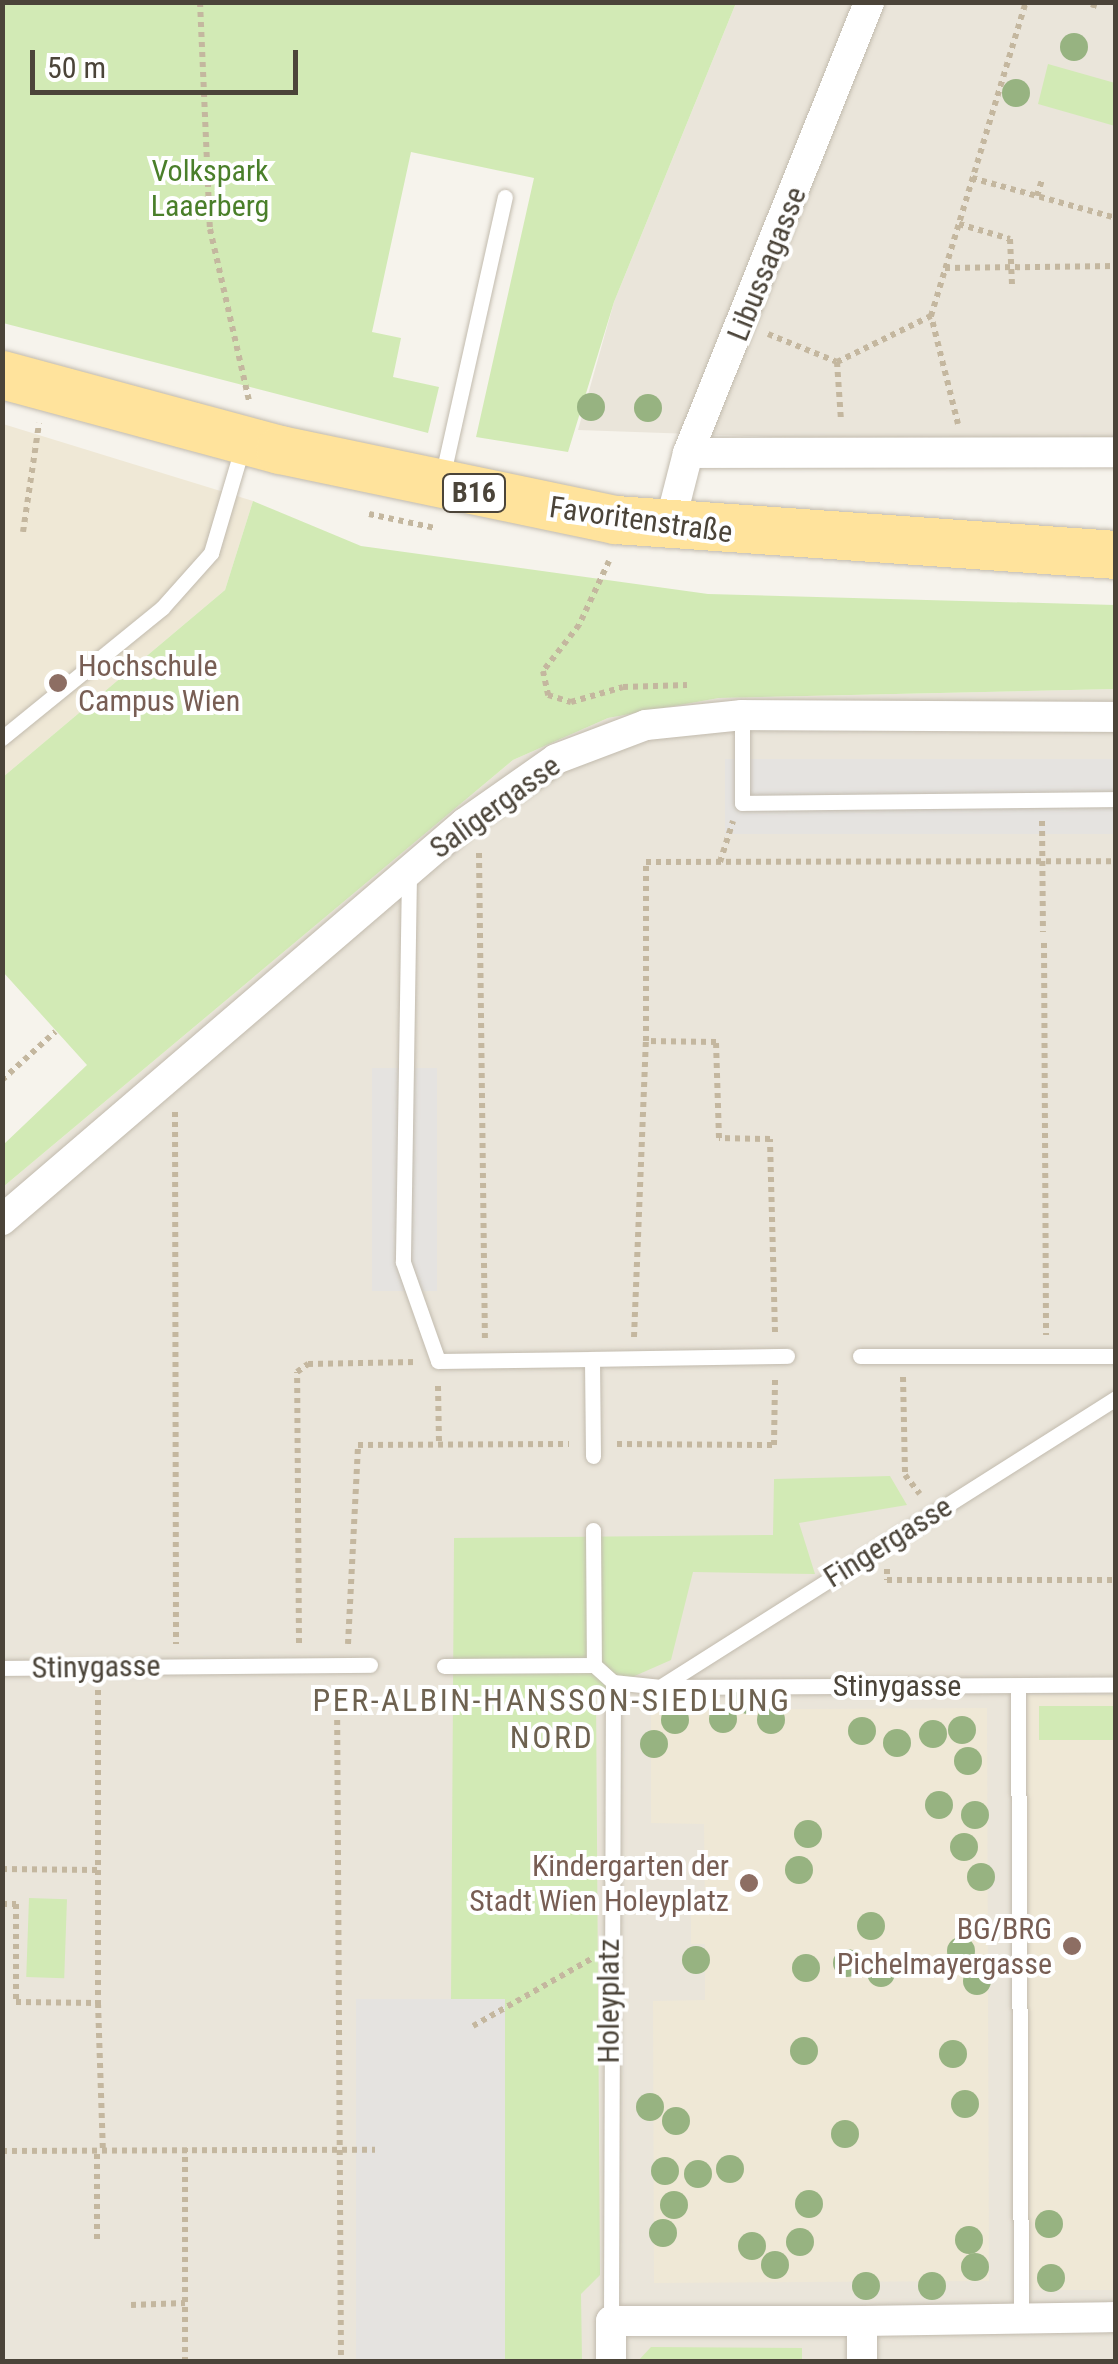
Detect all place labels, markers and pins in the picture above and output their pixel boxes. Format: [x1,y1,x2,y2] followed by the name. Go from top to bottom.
[78,648,240,718] place label: Hochschule Campus Wien
[47,672,69,694] marker: Hochschule Campus Wien
[469,1848,729,1918] place label: Kindergarten der Stadt Wien Holeyplatz
[738,1872,760,1894] marker: Kindergarten der Stadt Wien Holeyplatz
[837,1911,1052,1982] place label: BG/BRG Pichelmayergasse
[1061,1935,1083,1957] marker: BG/BRG Pichelmayergasse

